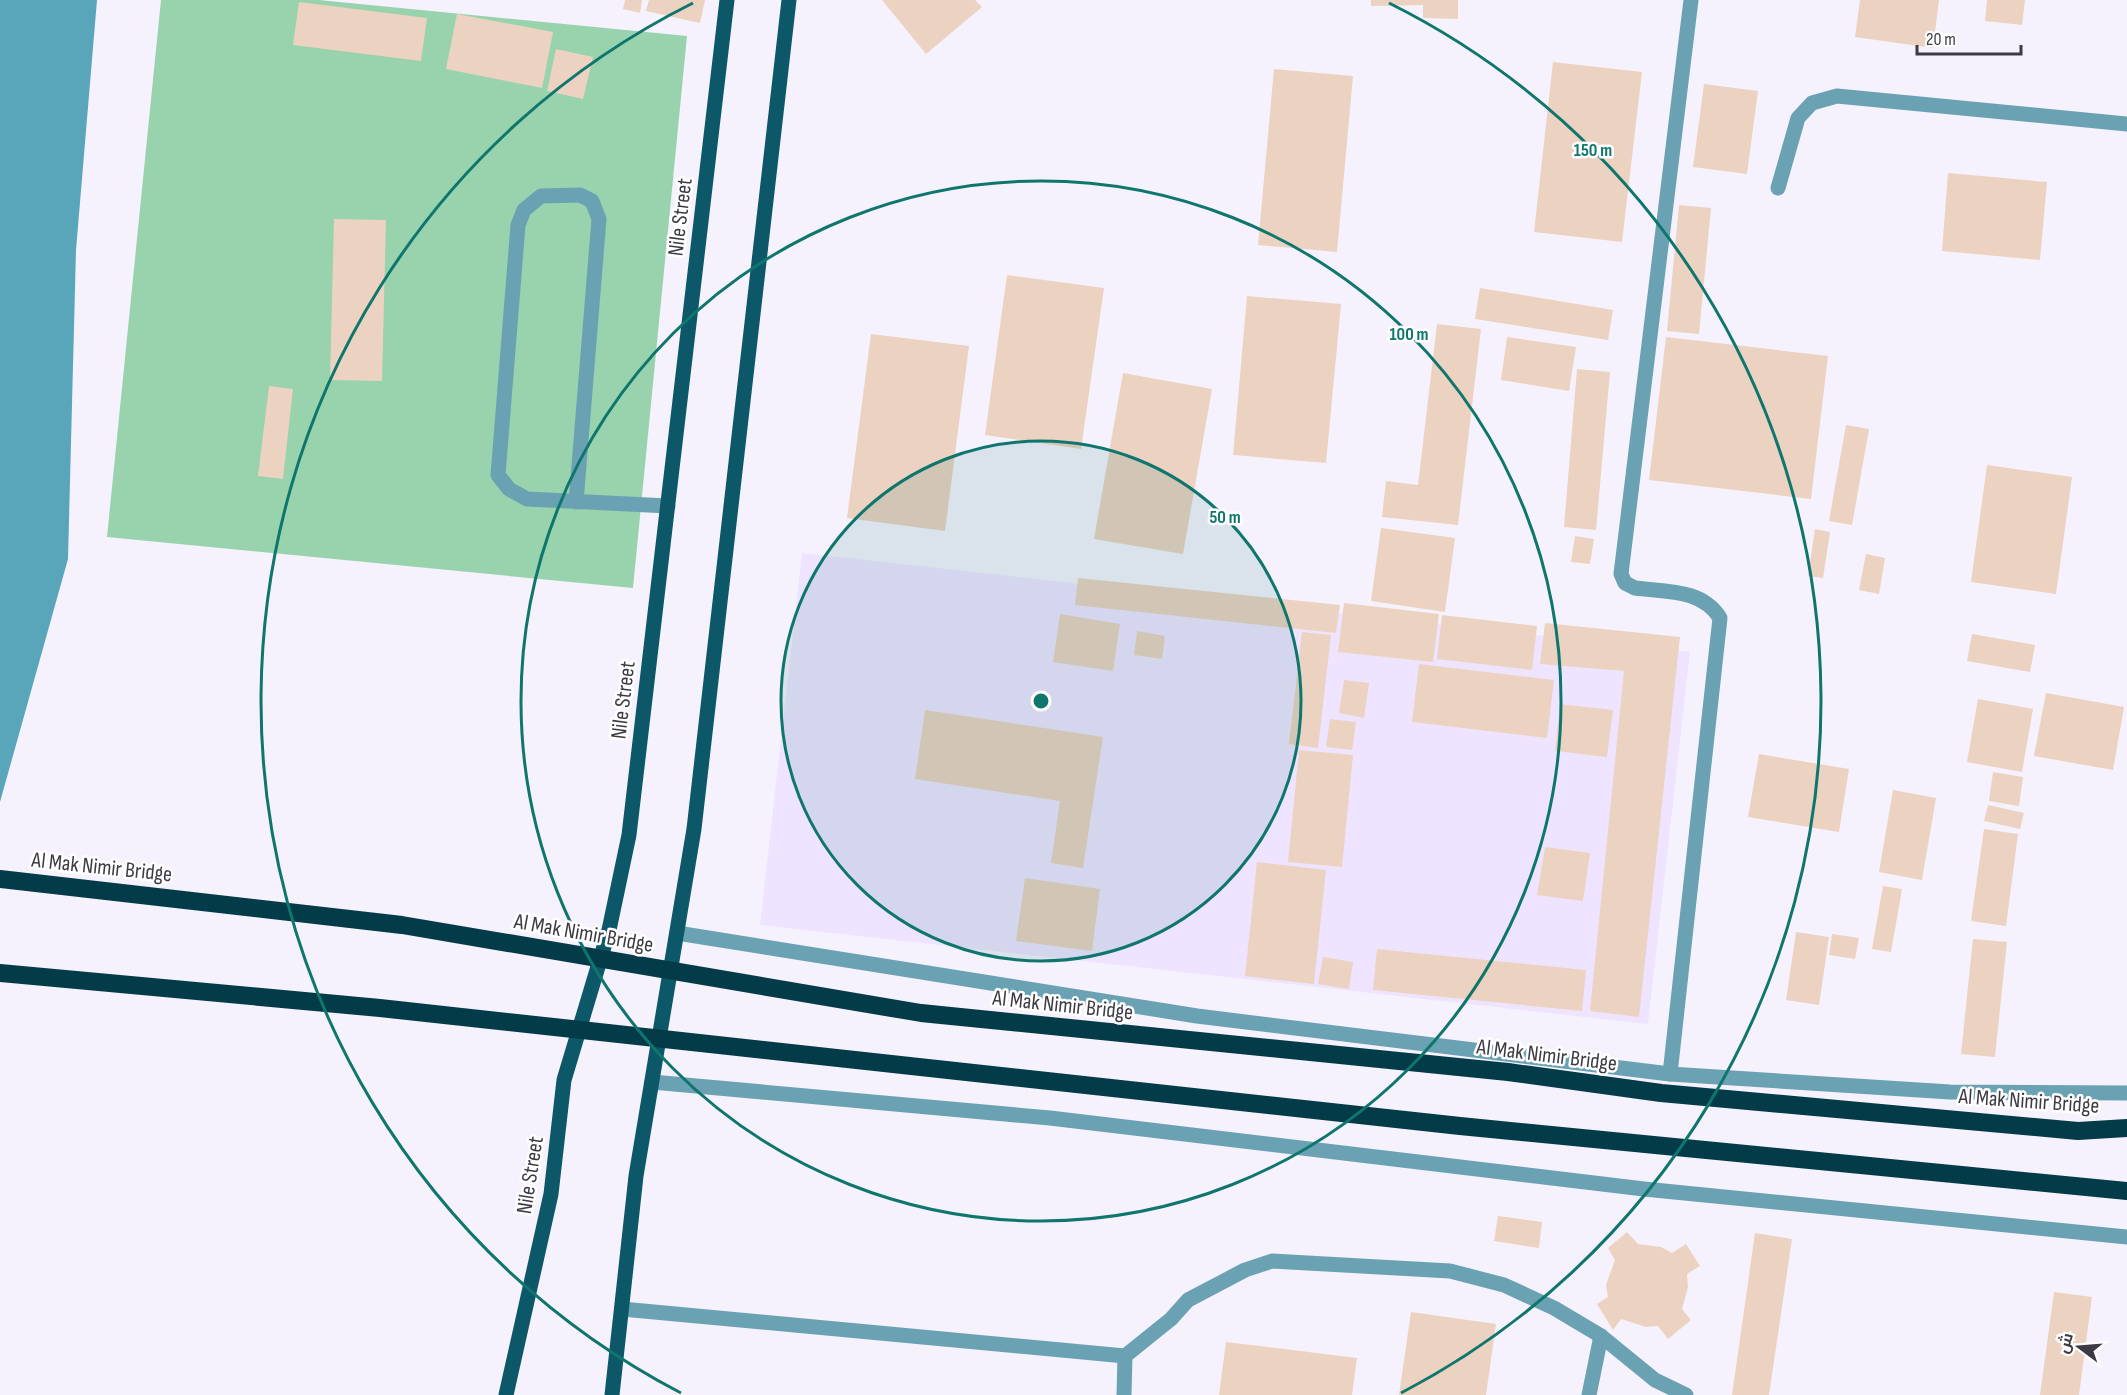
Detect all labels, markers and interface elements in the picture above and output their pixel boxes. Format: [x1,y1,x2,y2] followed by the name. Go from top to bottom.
[1917,18,2020,56] scale bar
[1926,29,1956,50] text: 20 m
[1574,140,1612,161] text: 150 m
[662,176,699,258] street label: Nile Street
[1390,324,1429,345] text: 100 m
[1209,507,1241,528] text: 50 m
[605,659,642,741] street label: Nile Street
[1031,691,1051,711] centre of rings
[29,847,173,888] street label: Al Mak Nimir Bridge
[511,908,656,959] street label: Al Mak Nimir Bridge
[990,985,1134,1026] street label: Al Mak Nimir Bridge
[1474,1033,1618,1077] street label: Al Mak Nimir Bridge
[1957,1083,2100,1120] street label: Al Mak Nimir Bridge
[511,1134,550,1216] street label: Nile Street
[2049,1317,2109,1377] north arrow
[2054,1331,2078,1356] text: ش

